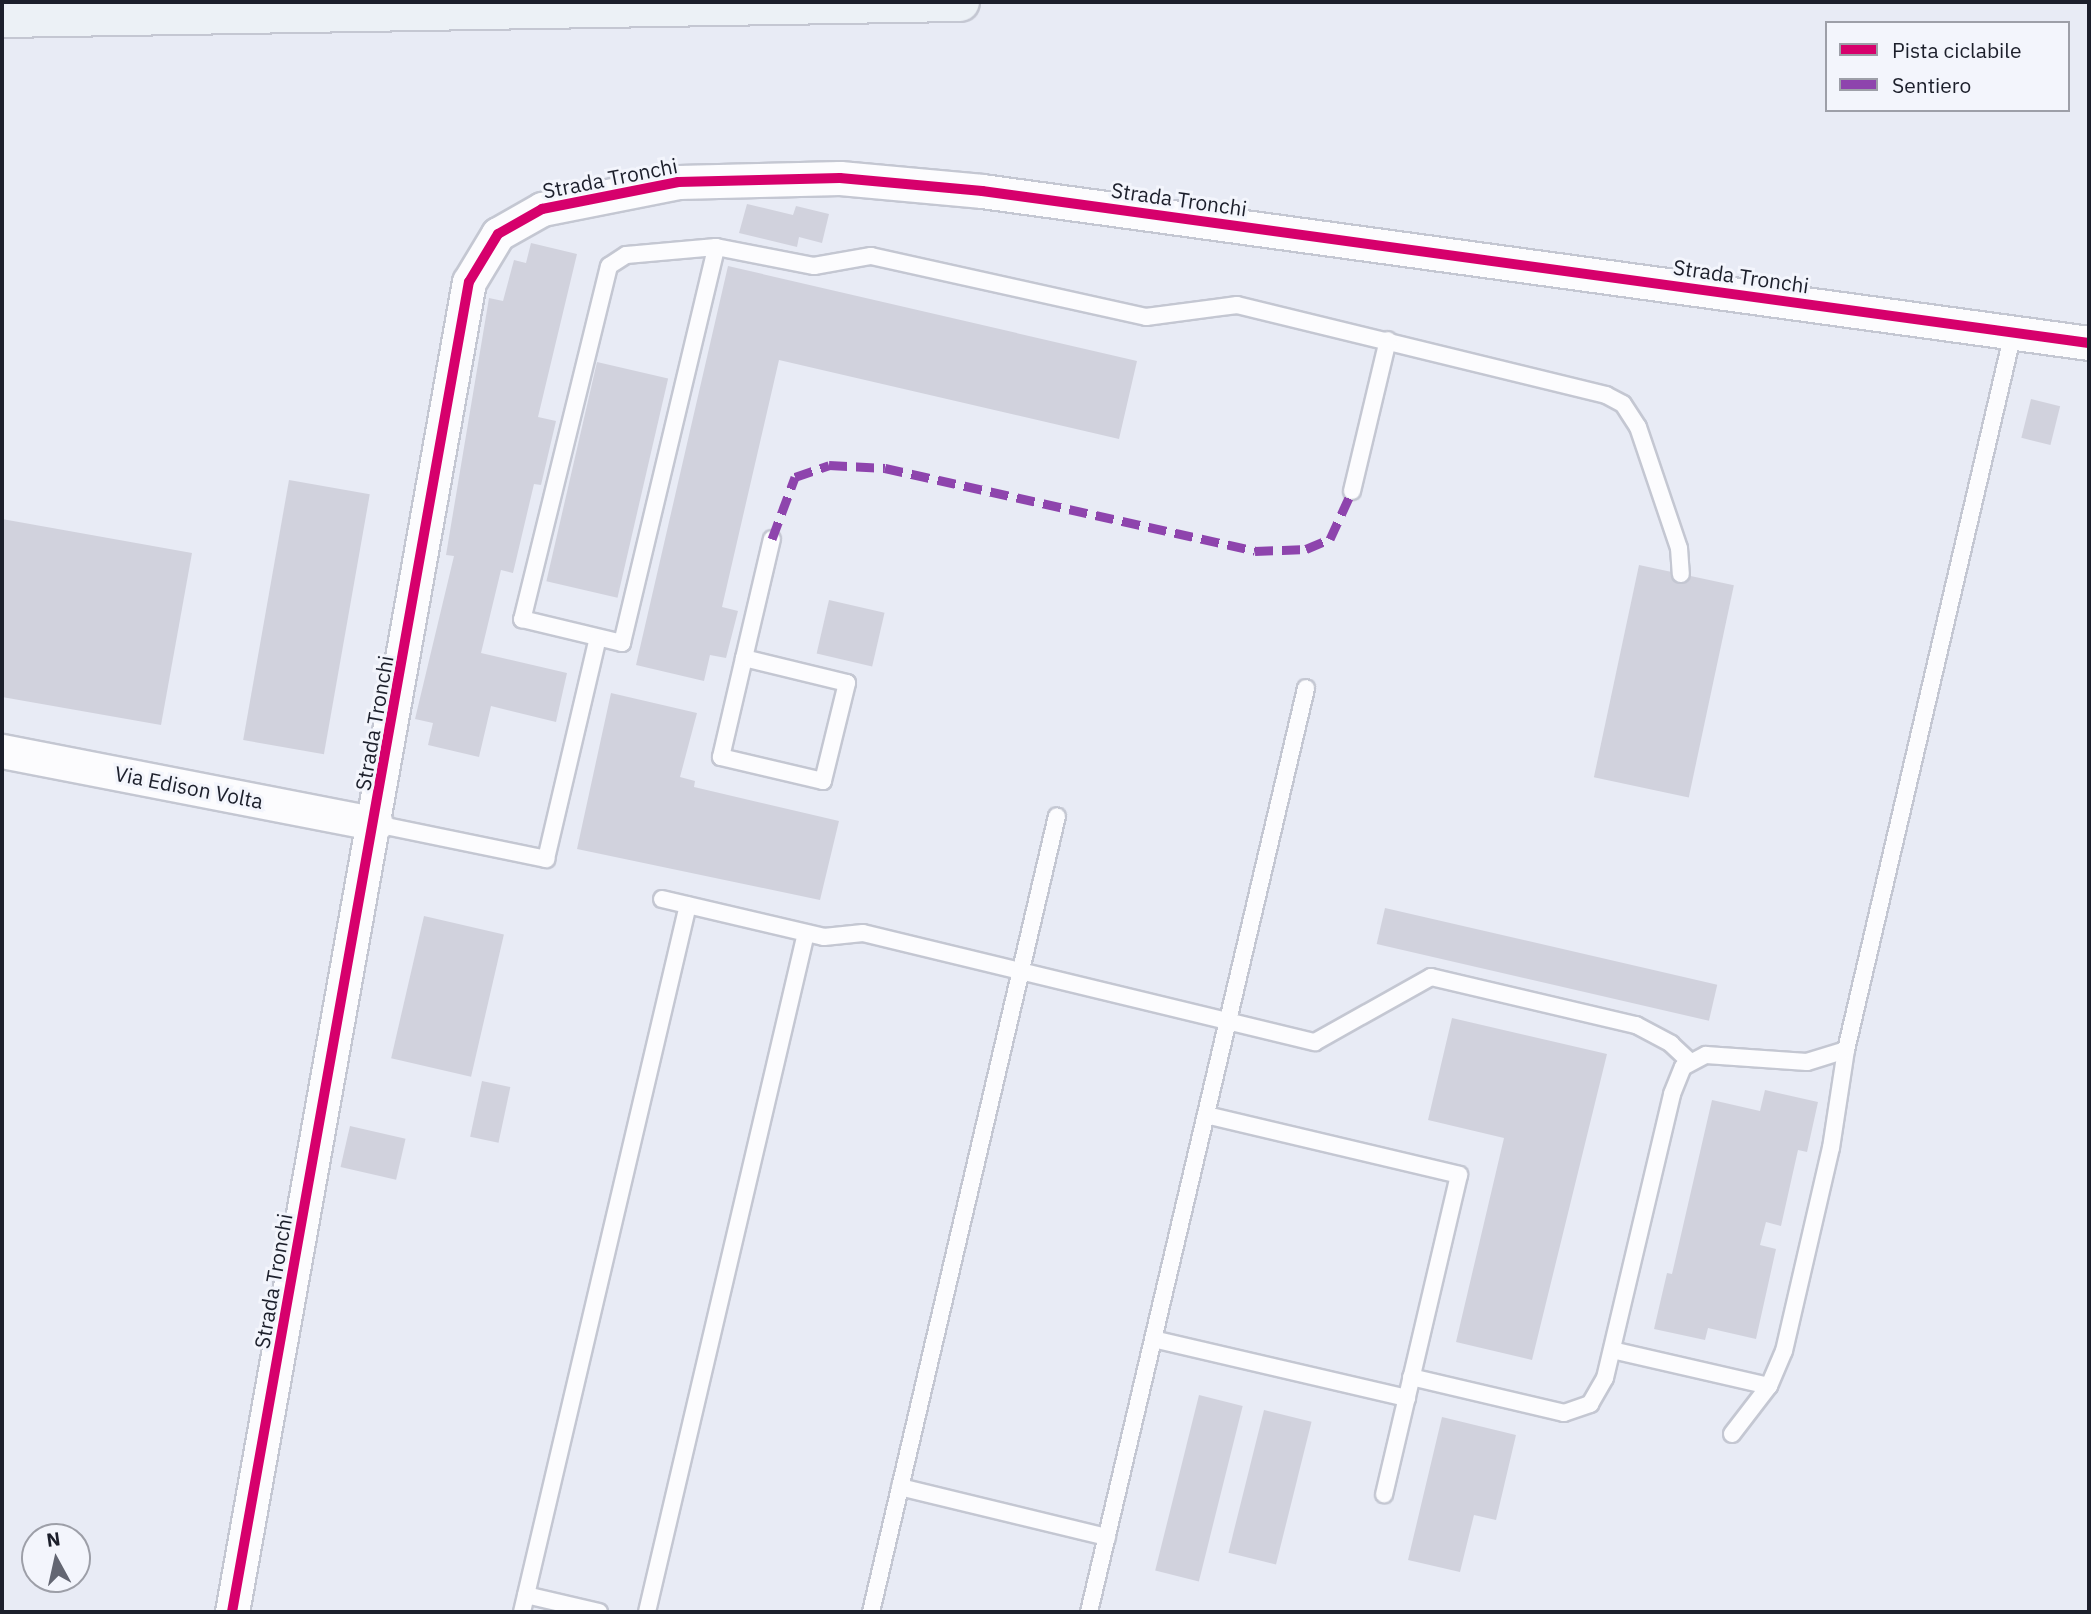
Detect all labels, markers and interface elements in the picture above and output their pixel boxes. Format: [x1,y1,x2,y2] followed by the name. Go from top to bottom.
[1825,21,2070,112] legend
[1892,36,2022,64] text: Pista ciclabile
[1892,71,1971,99] text: Sentiero
[540,153,680,203] street label: Strada Tronchi
[1109,177,1249,221] street label: Strada Tronchi
[1671,254,1811,298] street label: Strada Tronchi
[350,653,398,793] street label: Strada Tronchi
[113,760,265,814] street label: Via Edison Volta
[249,1211,297,1351] street label: Strada Tronchi
[21,1523,91,1593] north arrow
[45,1526,62,1552] text: N

